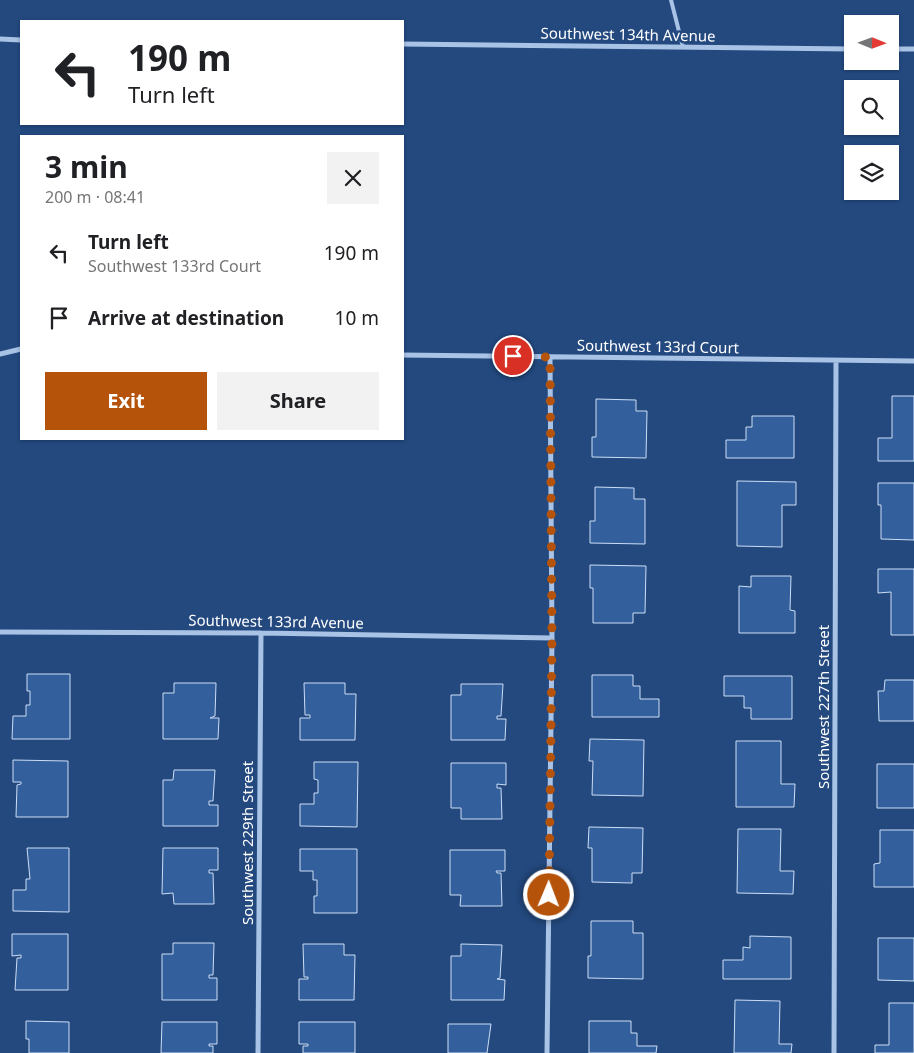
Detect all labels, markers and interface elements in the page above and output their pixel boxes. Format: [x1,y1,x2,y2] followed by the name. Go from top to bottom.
[844,15,899,70] north arrow
[844,15,899,200] map controls
[540,22,716,46] street label: Southwest 134th Avenue
[128,34,231,81] text: 190 m
[45,40,110,105] icon: left
[128,79,215,109] text: Turn left
[844,80,899,135] button: search
[844,145,899,200] button: layers
[45,146,128,187] text: 3 min
[327,152,379,204] button: close
[45,186,145,208] text: 200 m · 08:41
[88,229,169,255] text: Turn left
[45,239,73,267] icon: left
[324,240,379,266] text: 190 m
[88,255,261,277] text: Southwest 133rd Court
[45,304,73,332] icon: arrive
[88,305,284,331] text: Arrive at destination
[335,305,379,331] text: 10 m
[492,335,534,377] pin
[577,335,740,357] street label: Southwest 133rd Court
[499,342,527,370] icon: arrive
[45,372,207,430] button: Exit
[217,372,379,430] button: Share
[188,609,364,633] street label: Southwest 133rd Avenue
[813,624,833,789] street label: Southwest 227th Street
[237,760,257,925] street label: Southwest 229th Street
[522,868,574,920] position arrow

